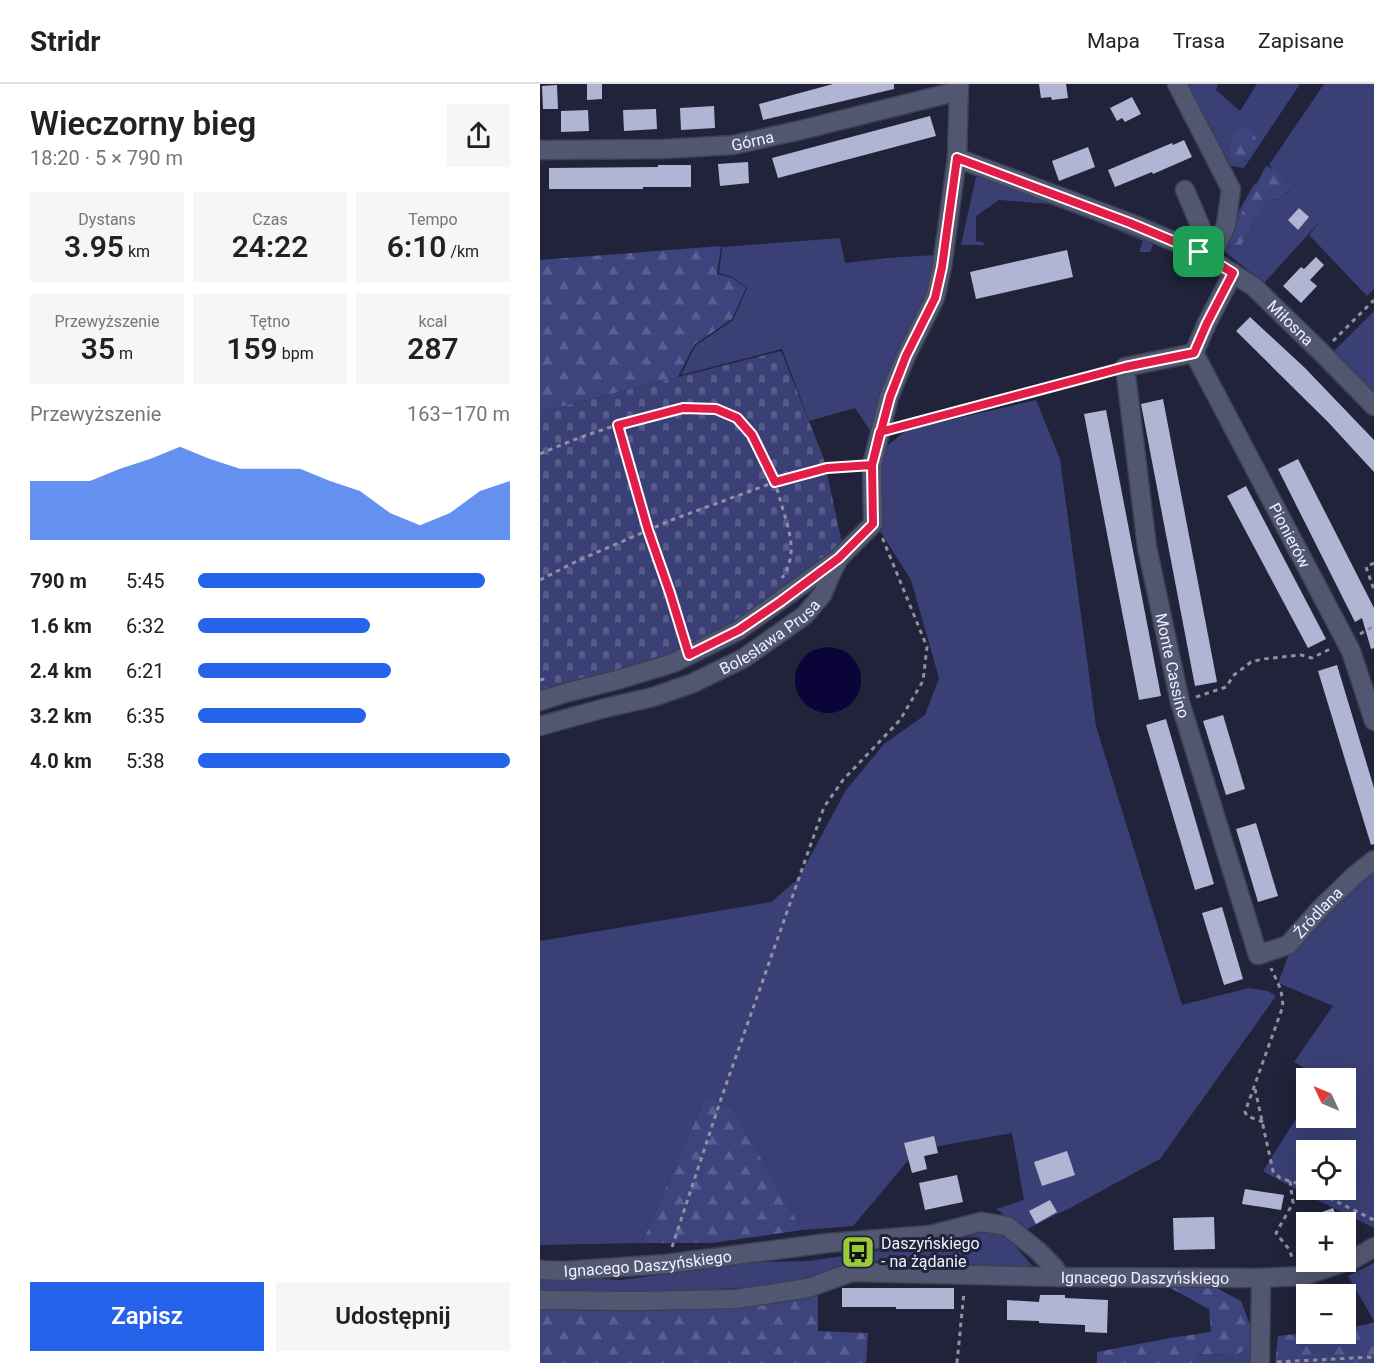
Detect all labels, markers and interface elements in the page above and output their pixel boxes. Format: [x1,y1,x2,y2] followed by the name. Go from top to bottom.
[30,25,100,58] text: Stridr
[1087,29,1140,53] text: Mapa
[1173,29,1225,53] text: Trasa
[1258,29,1344,53] text: Zapisane
[30,104,256,143] text: Wieczorny bieg
[447,104,510,167] button: share
[729,127,775,155] street label: Górna
[30,146,183,170] text: 18:20 · 5 × 790 m
[78,210,136,229] text: Dystans
[252,210,288,229] text: Czas
[408,210,458,229] text: Tempo
[1173,226,1224,277] pin
[64,229,124,264] text: 3.95
[232,229,308,264] text: 24:22
[387,229,446,264] text: 6:10
[1182,235,1215,268] icon: arrive
[124,242,150,261] text: km
[446,242,479,261] text: /km
[1264,296,1318,349] street label: Miłosna
[54,312,160,331] text: Przewyższenie
[250,312,290,331] text: Tętno
[419,312,447,331] text: kcal
[81,331,115,366] text: 35
[226,331,278,366] text: 159
[407,331,459,366] text: 287
[115,344,133,363] text: m
[278,344,314,363] text: bpm
[30,402,161,426] text: Przewyższenie
[407,402,510,426] text: 163–170 m
[1265,500,1315,571] street label: Pionierów
[30,569,87,593] text: 790 m
[126,569,165,593] text: 5:45
[716,595,824,678] street label: Bolesława Prusa
[1152,611,1194,720] street label: Monte Cassino
[30,614,92,638] text: 1.6 km
[126,614,165,638] text: 6:32
[30,659,92,683] text: 2.4 km
[126,659,165,683] text: 6:21
[30,704,92,728] text: 3.2 km
[126,704,165,728] text: 6:35
[30,749,92,773] text: 4.0 km
[126,749,165,773] text: 5:38
[1289,883,1347,942] street label: Źródlana
[1296,1068,1356,1128] north arrow
[1296,1068,1356,1344] map controls
[1296,1140,1356,1200] button: locate
[1296,1212,1356,1272] button: +
[840,1234,876,1270] bus stop icon: Daszyńskiego - na żądanie
[881,1234,980,1271] place label: Daszyńskiego - na żądanie
[563,1246,733,1280] street label: Ignacego Daszyńskiego
[1061,1268,1229,1287] street label: Ignacego Daszyńskiego
[30,1282,264,1351] button: Zapisz
[276,1282,510,1351] button: Udostępnij
[1296,1284,1356,1344] button: −

